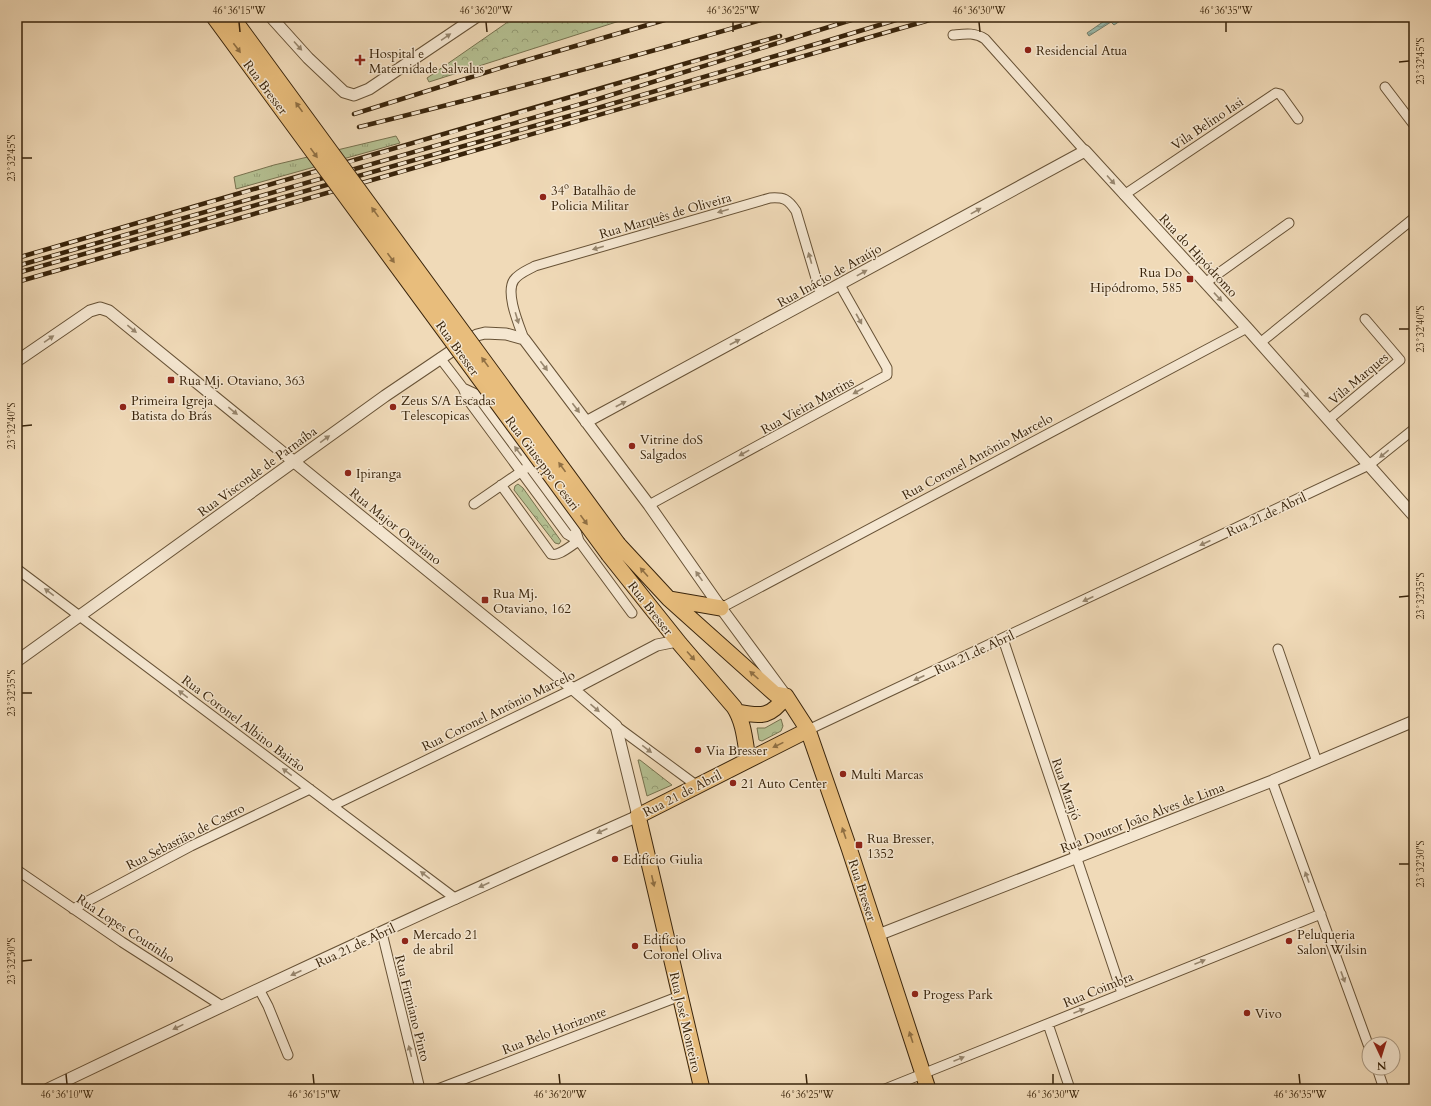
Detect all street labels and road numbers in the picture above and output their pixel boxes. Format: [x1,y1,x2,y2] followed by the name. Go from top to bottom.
[239,57,292,119] street label: Rua Bresser
[1168,93,1247,155] street label: Vila Belino Iasi
[597,188,734,243] street label: Rua Marquês de Oliveira
[1155,210,1242,301] street label: Rua do Hipódromo
[774,240,885,312] street label: Rua Inácio de Araújo
[431,317,483,380] street label: Rua Bresser
[1325,349,1392,409] street label: Vila Marques
[758,373,857,439] street label: Rua Vieira Martins
[899,409,1056,504] street label: Rua Coronel Antônio Marcelo
[501,413,584,515] street label: Rua Giuseppe Cesari
[194,422,321,521] street label: Rua Visconde de Parnaíba
[346,484,445,569] street label: Rua Major Otaviano
[1224,488,1310,541] street label: Rua 21 de Abril
[623,578,677,640] street label: Rua Bresser
[932,626,1018,679] street label: Rua 21 de Abril
[419,666,578,756] street label: Rua Coronel Antônio Marcelo
[178,671,309,776] street label: Rua Coronel Albino Bairão
[1047,756,1085,823] street label: Rua Marajó
[640,766,726,822] street label: Rua 21 de Abril
[1058,778,1227,858] street label: Rua Doutor João Alves de Lima
[123,799,248,875] street label: Rua Sebastião de Castro
[844,857,881,924] street label: Rua Bresser
[73,890,178,967] street label: Rua Lopes Coutinho
[313,919,399,972] street label: Rua 21 de Abril
[390,953,434,1063] street label: Rua Firmiano Pinto
[1061,968,1136,1012] street label: Rua Coimbra
[665,970,705,1074] street label: Rua José Monteiro
[500,1003,609,1059] street label: Rua Belo Horizonte

